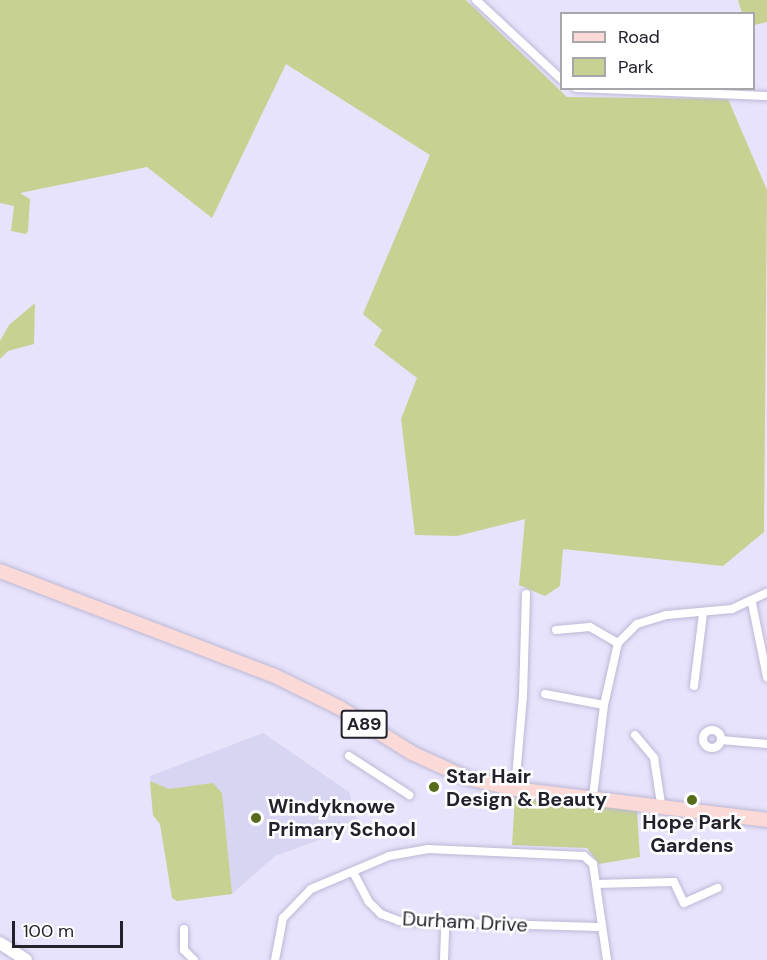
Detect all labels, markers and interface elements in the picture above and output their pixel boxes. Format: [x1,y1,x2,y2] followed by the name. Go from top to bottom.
[560,12,755,90] legend
[618,25,660,49] text: Road
[618,55,654,79] text: Park
[340,709,388,739] road number: A89
[446,764,607,811] place label: Star Hair Design & Beauty
[427,780,441,794] marker: Star Hair Design & Beauty
[685,793,699,807] marker: Hope Park Gardens
[268,795,416,842] place label: Windyknowe Primary School
[642,810,742,857] place label: Hope Park Gardens
[249,811,263,825] marker: Windyknowe Primary School
[402,907,528,937] street label: Durham Drive
[15,909,126,947] scale bar
[23,919,74,943] text: 100 m

